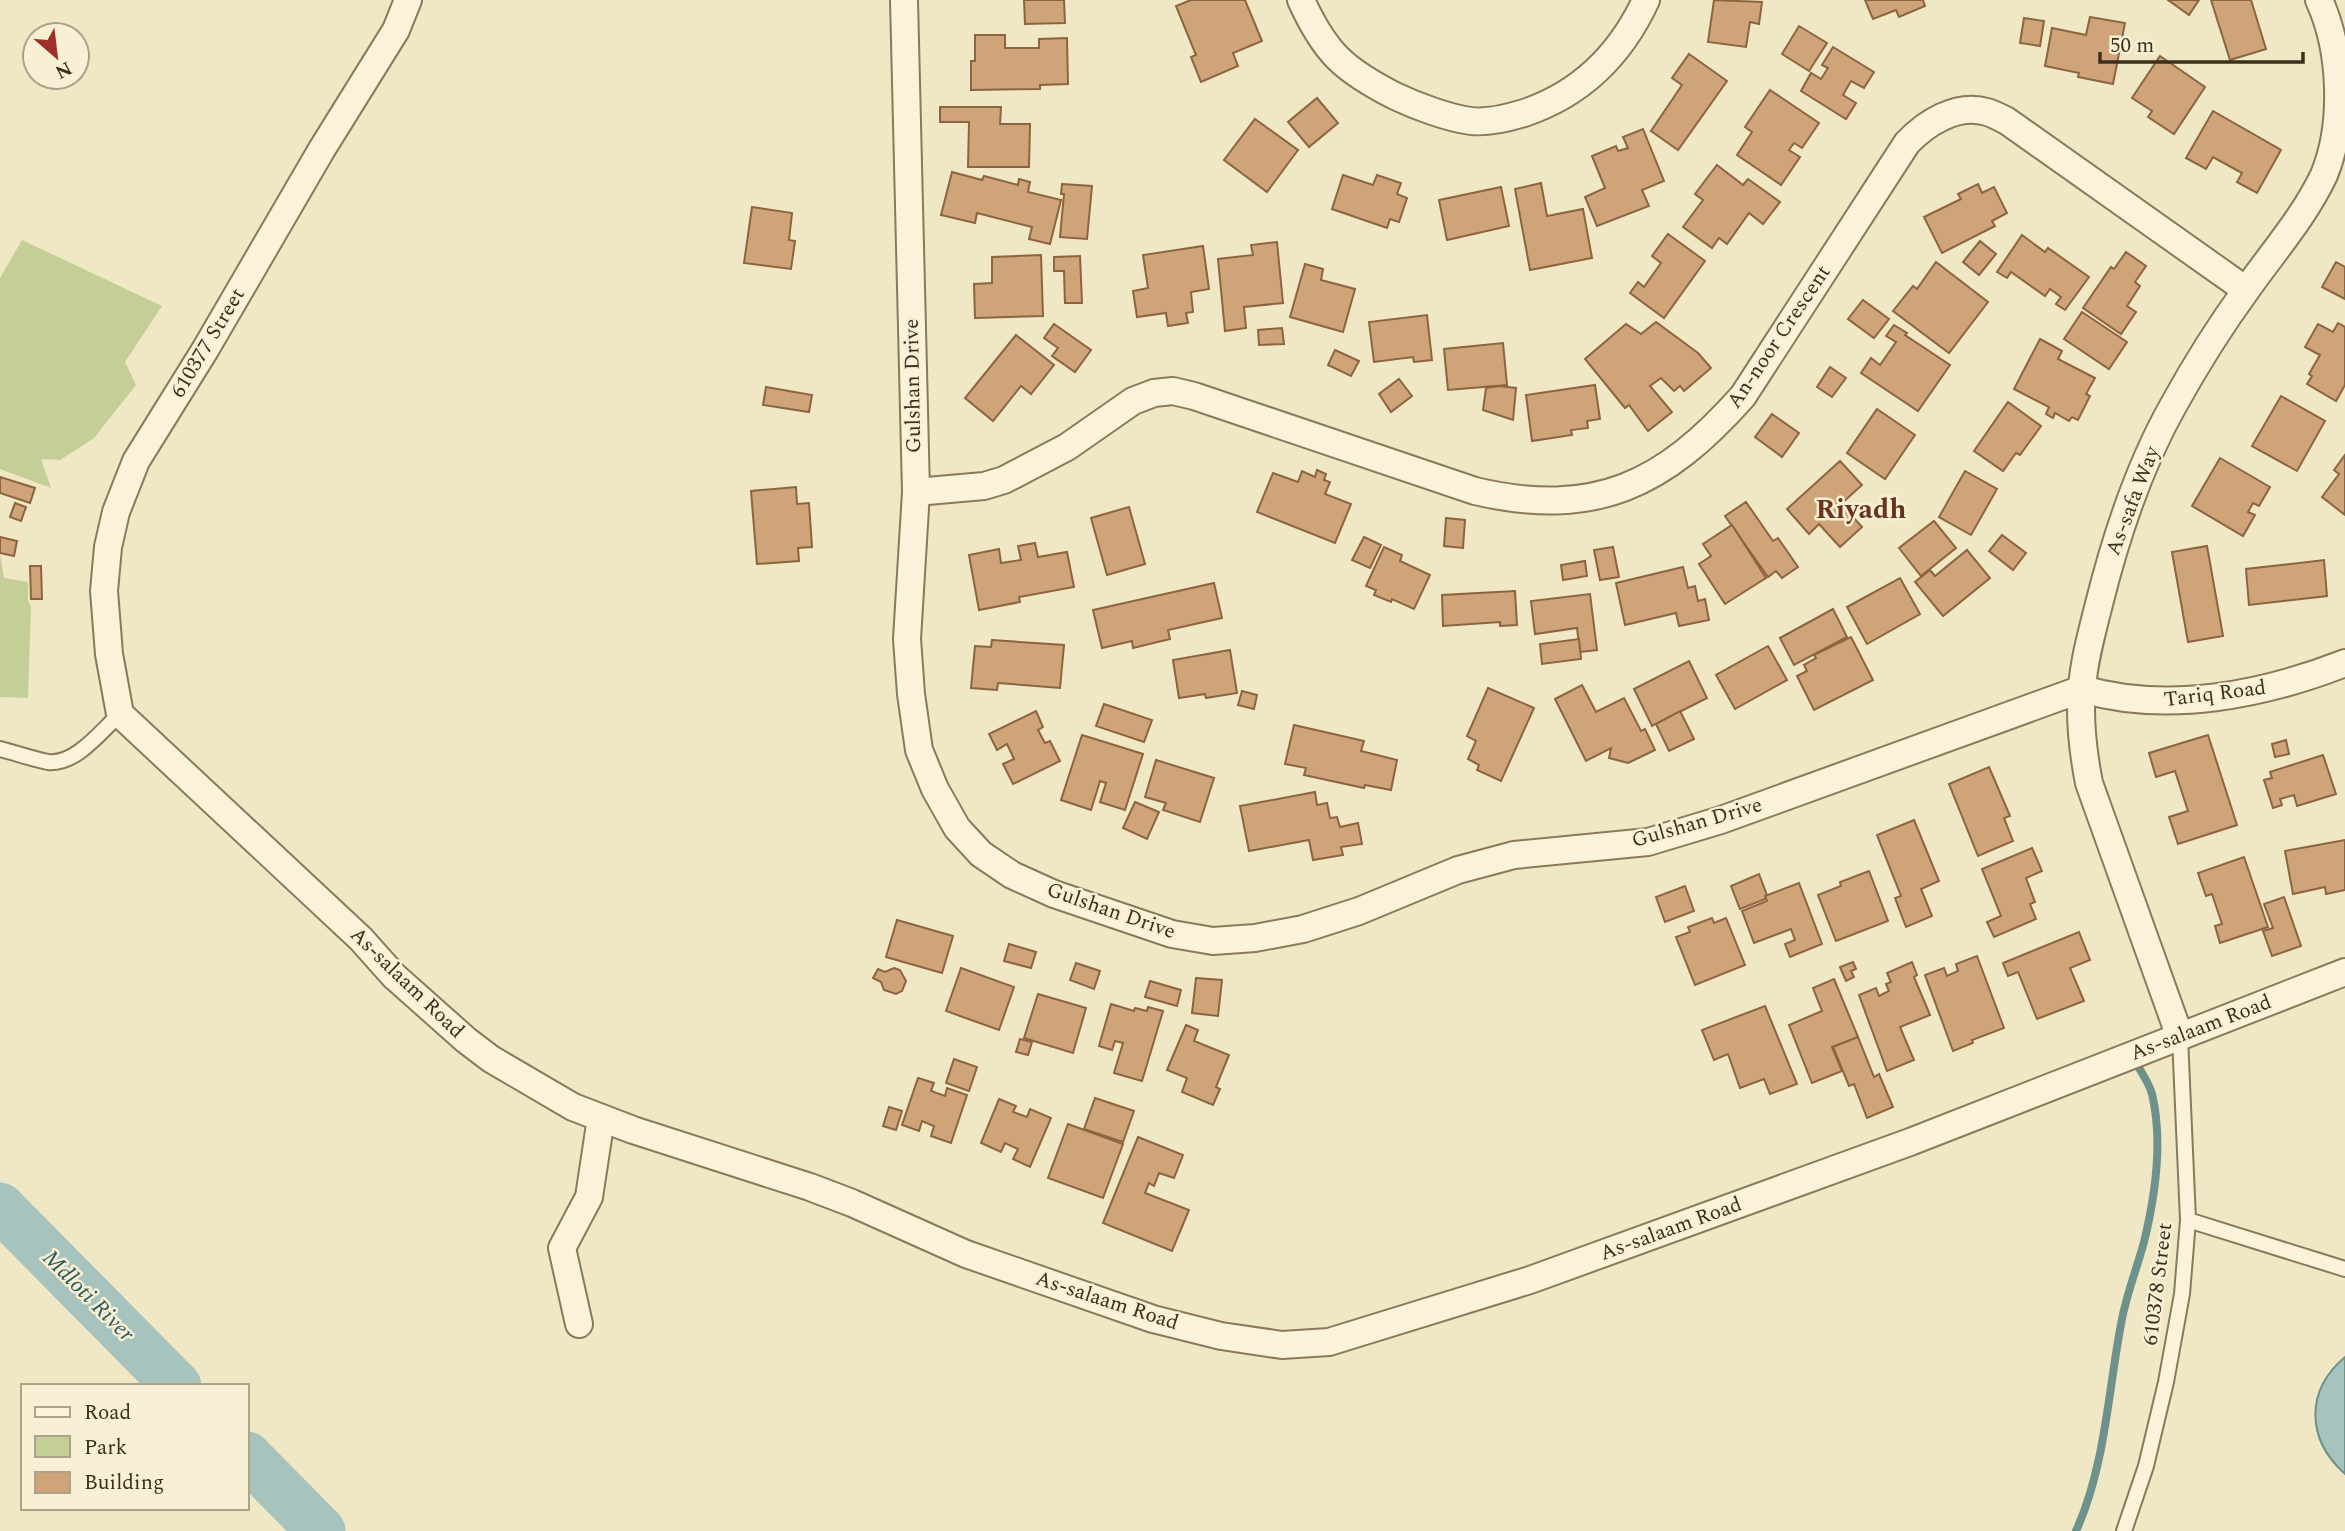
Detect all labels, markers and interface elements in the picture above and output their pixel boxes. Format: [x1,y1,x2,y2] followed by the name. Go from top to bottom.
[21,21,91,91] north arrow
[2100,21,2303,65] scale bar
[2110,30,2154,62] text: 50 m
[50,53,77,86] text: N
[1719,259,1839,415] street label: An-noor Crescent
[163,282,253,404] street label: 610377 Street
[896,319,930,453] street label: Gulshan Drive
[2098,441,2169,560] street label: As-safa Way
[1815,488,1907,531] district label: Riyadh
[2162,672,2268,716] street label: Tariq Road
[1628,789,1766,857] street label: Gulshan Drive
[1042,874,1180,948] street label: Gulshan Drive
[342,920,472,1046] street label: As-salaam Road
[2126,986,2276,1070] street label: As-salaam Road
[1595,1188,1747,1270] street label: As-salaam Road
[2135,1221,2181,1347] street label: 610378 Street
[34,1242,143,1351] water label: Mdloti River
[1031,1263,1183,1339] street label: As-salaam Road
[21,1384,248,1510] legend
[84,1397,131,1429] text: Road
[84,1432,128,1464] text: Park
[84,1467,164,1499] text: Building

